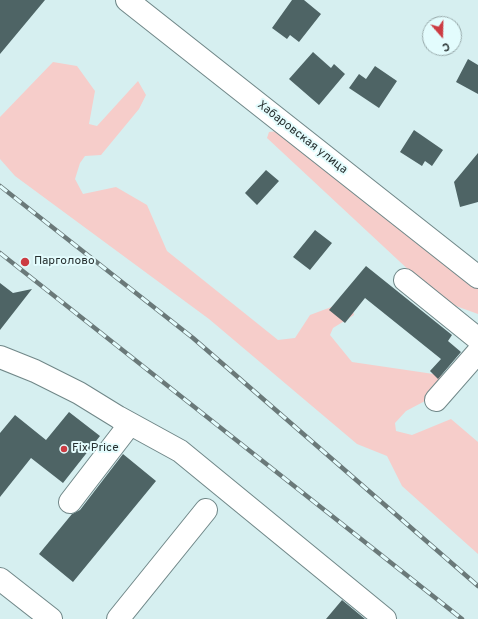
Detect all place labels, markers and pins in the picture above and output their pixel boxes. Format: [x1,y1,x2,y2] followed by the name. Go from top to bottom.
[34,255,95,269] place label: Парголово
[19,256,31,268] marker: Парголово
[72,442,119,456] place label: Fix Price
[59,444,69,454] marker: Fix Price

